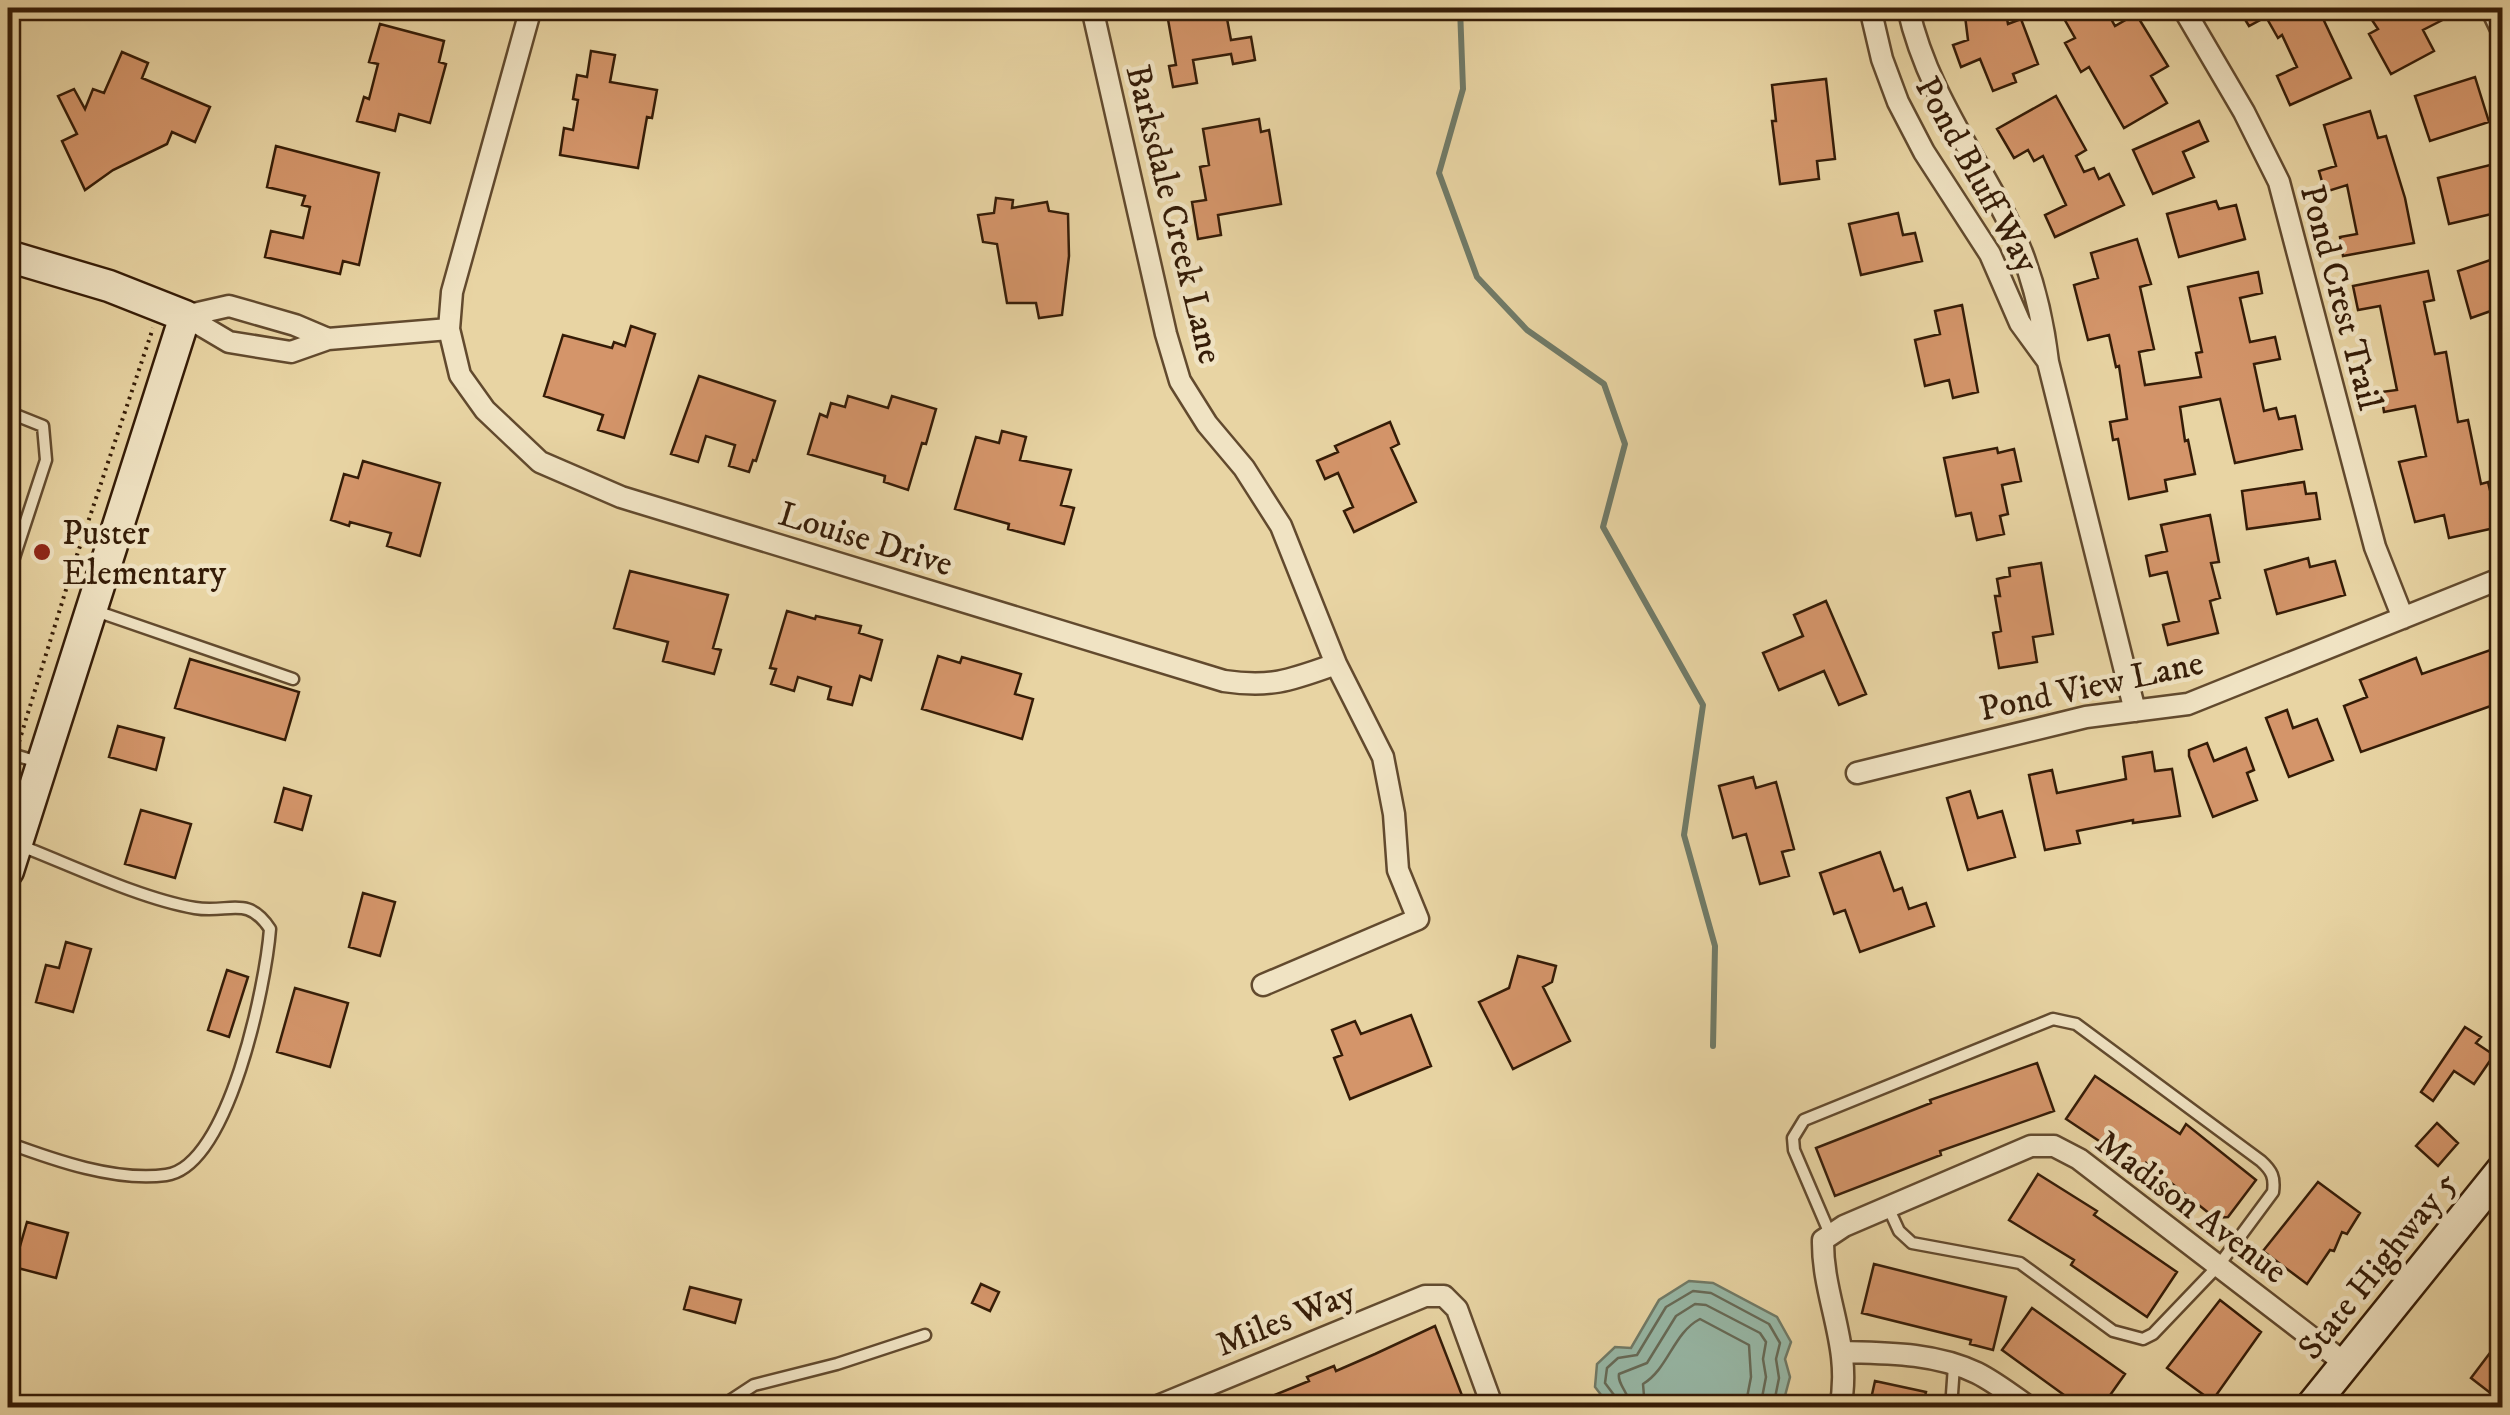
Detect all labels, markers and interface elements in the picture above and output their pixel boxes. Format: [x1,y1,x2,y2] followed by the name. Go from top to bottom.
[1115,61,1231,368] street label: Barksdale Creek Lane
[1904,69,2048,281] street label: Pond Bluff Way
[2289,180,2391,415] street label: Pond Crest Trail
[773,493,958,587] street label: Louise Drive
[62,512,227,596] place label: Puster Elementary
[31,541,53,563] marker: Puster Elementary
[1975,642,2207,732] street label: Pond View Lane
[2086,1121,2295,1294] street label: Madison Avenue
[2289,1163,2468,1369] street label: State Highway 5
[1210,1272,1362,1368] street label: Miles Way

